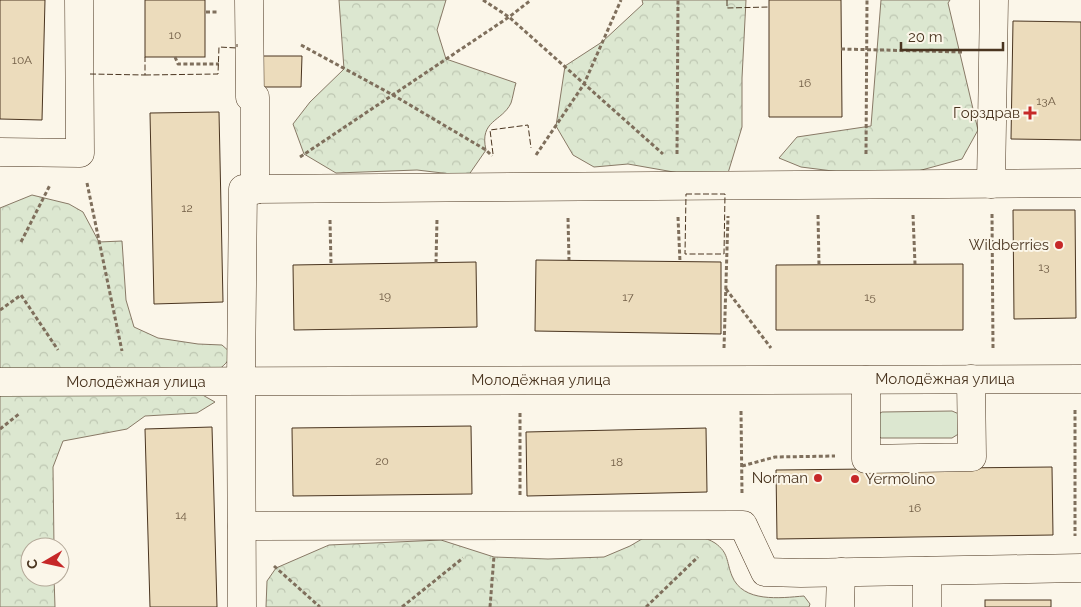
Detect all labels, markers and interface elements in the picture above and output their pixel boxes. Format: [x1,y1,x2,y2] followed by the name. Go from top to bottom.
[901,20,1004,52] scale bar
[169,28,181,42] house number: 10
[908,28,943,46] text: 20 m
[12,53,32,67] house number: 10А
[799,76,811,90] house number: 16
[1036,94,1056,108] house number: 13А
[953,104,1020,122] place label: Горздрав
[1024,107,1036,119] marker: Горздрав
[181,201,193,215] house number: 12
[969,236,1049,254] place label: Wildberries
[1053,239,1065,251] marker: Wildberries
[1038,260,1050,274] house number: 13
[379,289,391,303] house number: 19
[622,290,634,304] house number: 17
[864,290,876,304] house number: 15
[875,370,1015,388] street label: Молодёжная улица
[471,371,611,389] street label: Молодёжная улица
[66,373,206,391] street label: Молодёжная улица
[375,454,389,468] house number: 20
[611,455,623,469] house number: 18
[752,469,808,487] place label: Norman
[865,470,935,488] place label: Yermolino
[812,472,824,484] marker: Norman
[849,473,861,485] marker: Yermolino
[909,501,921,515] house number: 16
[175,508,187,522] house number: 14
[20,537,70,587] north arrow
[23,558,41,570] text: С

